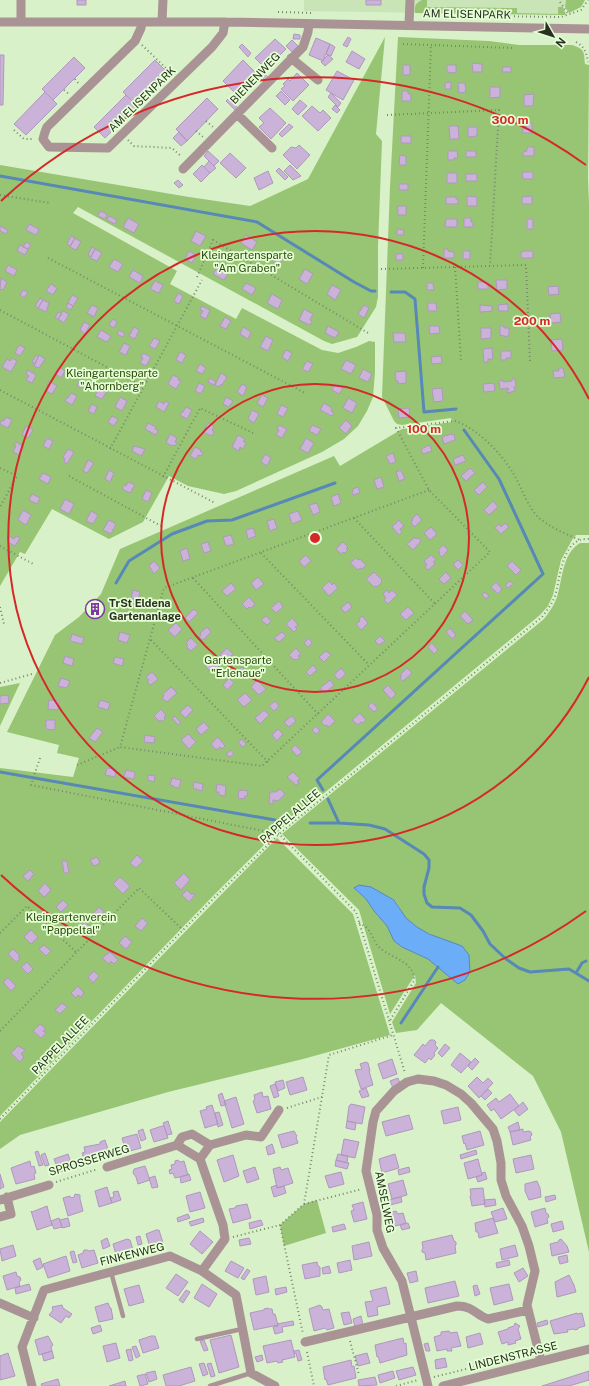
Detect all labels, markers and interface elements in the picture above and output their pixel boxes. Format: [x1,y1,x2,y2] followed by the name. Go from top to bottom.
[423,7,512,21] street label: AM ELISENPARK
[533,16,573,56] north arrow
[553,35,568,49] text: N
[228,50,282,106] street label: BIENENWEG
[106,64,178,134] street label: AM ELISENPARK
[492,113,529,127] text: 300 m
[201,249,293,274] park label: Kleingartensparte "Am Graben"
[514,314,550,328] text: 200 m
[66,367,158,392] park label: Kleingartensparte "Ahornberg"
[407,422,441,436] text: 100 m
[308,531,322,545] centre of rings
[109,597,181,622] place label: TrSt Eldena Gartenanlage
[84,598,106,620] building icon: TrSt Eldena Gartenanlage
[204,654,272,679] park label: Gartensparte "Erlenaue"
[257,786,323,845] street label: PAPPELALLEE
[26,911,116,936] park label: Kleingartenverein "Pappeltal"
[29,1013,91,1076] street label: PAPPELALLEE
[47,1142,131,1178] street label: SPROSSERWEG
[373,1170,397,1234] street label: AMSELWEG
[99,1240,165,1268] street label: FINKENWEG
[467,1339,559,1373] street label: LINDENSTRASSE

